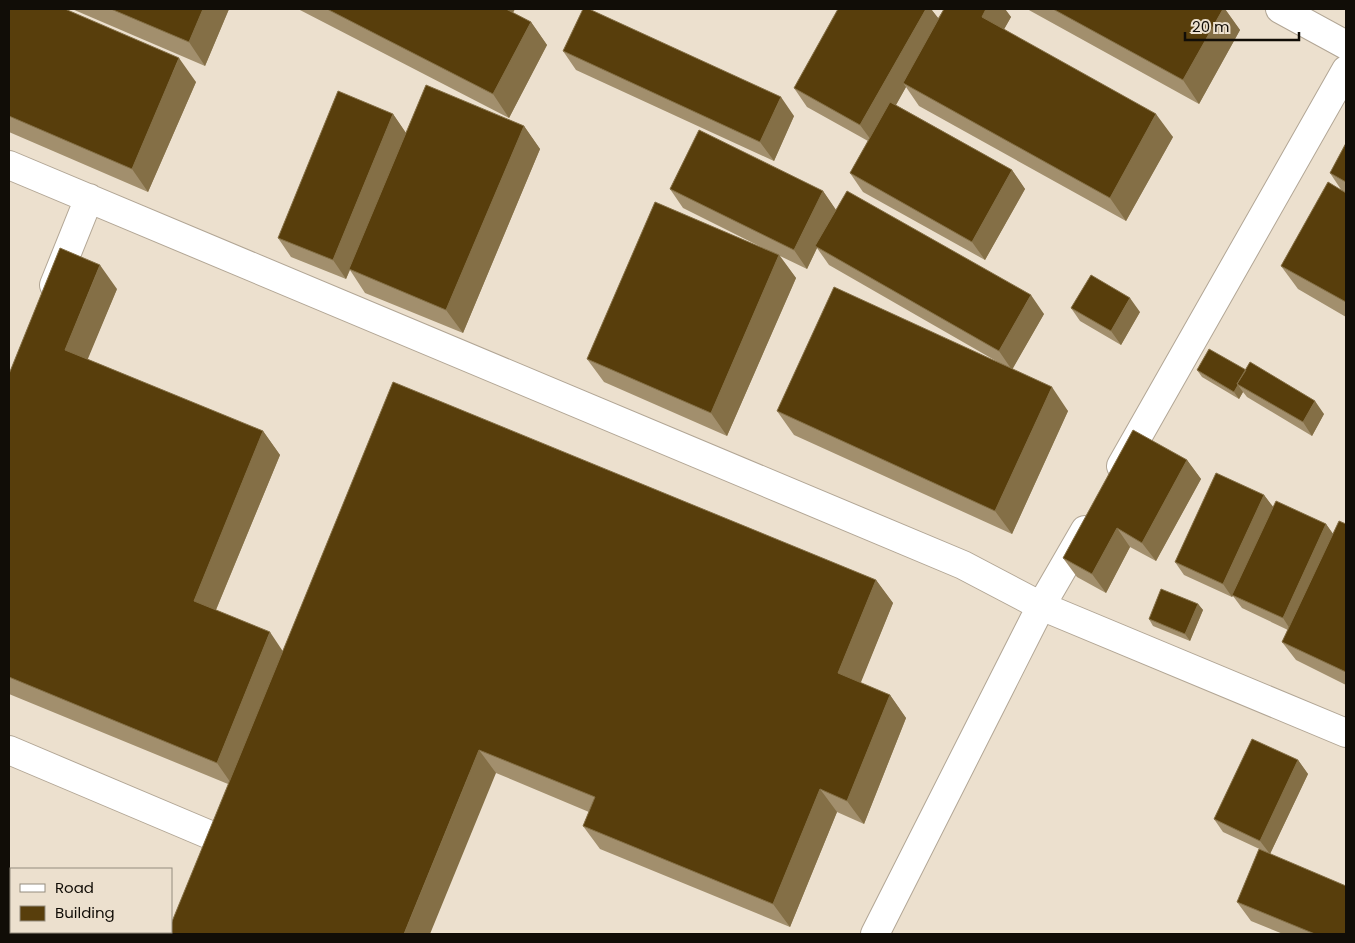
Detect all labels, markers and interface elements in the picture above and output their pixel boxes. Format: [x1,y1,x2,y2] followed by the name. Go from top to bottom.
[1185,10,1299,42] scale bar
[1192,16,1230,37] text: 20 m
[10,868,172,933] legend
[55,877,94,898] text: Road
[55,902,115,923] text: Building

